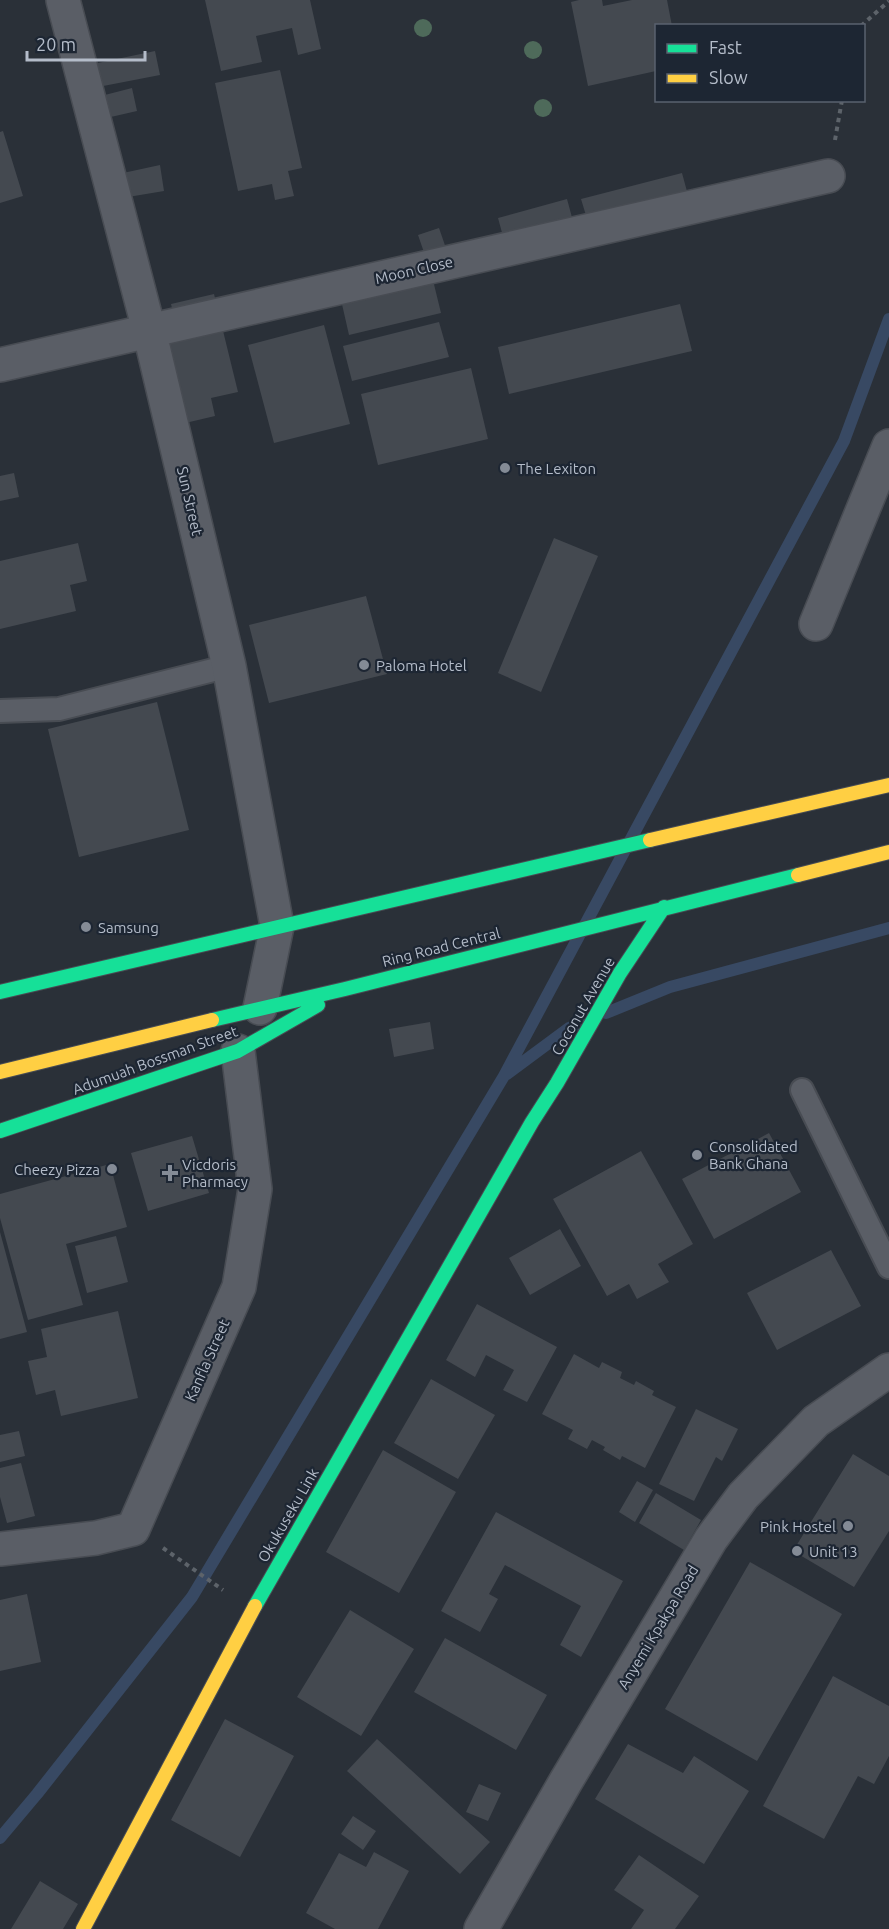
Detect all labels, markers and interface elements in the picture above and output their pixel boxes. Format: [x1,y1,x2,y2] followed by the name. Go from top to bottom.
[27,24,146,62] scale bar
[655,24,865,102] legend
[36,34,76,54] text: 20 m
[709,37,742,57] text: Fast
[709,67,748,87] text: Slow
[373,253,455,287] street label: Moon Close
[517,460,596,477] place label: The Lexiton
[498,461,512,475] marker: The Lexiton
[174,465,206,537] street label: Sun Street
[376,657,467,674] place label: Paloma Hotel
[357,658,371,672] marker: Paloma Hotel
[98,919,159,936] place label: Samsung
[79,920,93,934] marker: Samsung
[380,924,502,970] street label: Ring Road Central
[548,954,618,1058] street label: Coconut Avenue
[70,1022,240,1098] street label: Adumuah Bossman Street
[709,1138,798,1172] place label: Consolidated Bank Ghana
[690,1148,704,1162] marker: Consolidated Bank Ghana
[182,1156,248,1190] place label: Vicdoris Pharmacy
[14,1161,100,1178] place label: Cheezy Pizza
[105,1162,119,1176] marker: Cheezy Pizza
[163,1166,177,1180] marker: Vicdoris Pharmacy
[181,1316,233,1404] street label: Kanfla Street
[254,1465,322,1565] street label: Okukuseku Link
[760,1518,836,1535] place label: Pink Hostel
[841,1519,855,1533] marker: Pink Hostel
[809,1543,858,1560] place label: Unit 13
[790,1544,804,1558] marker: Unit 13
[614,1562,702,1692] street label: Anyemi Kpakpa Road

